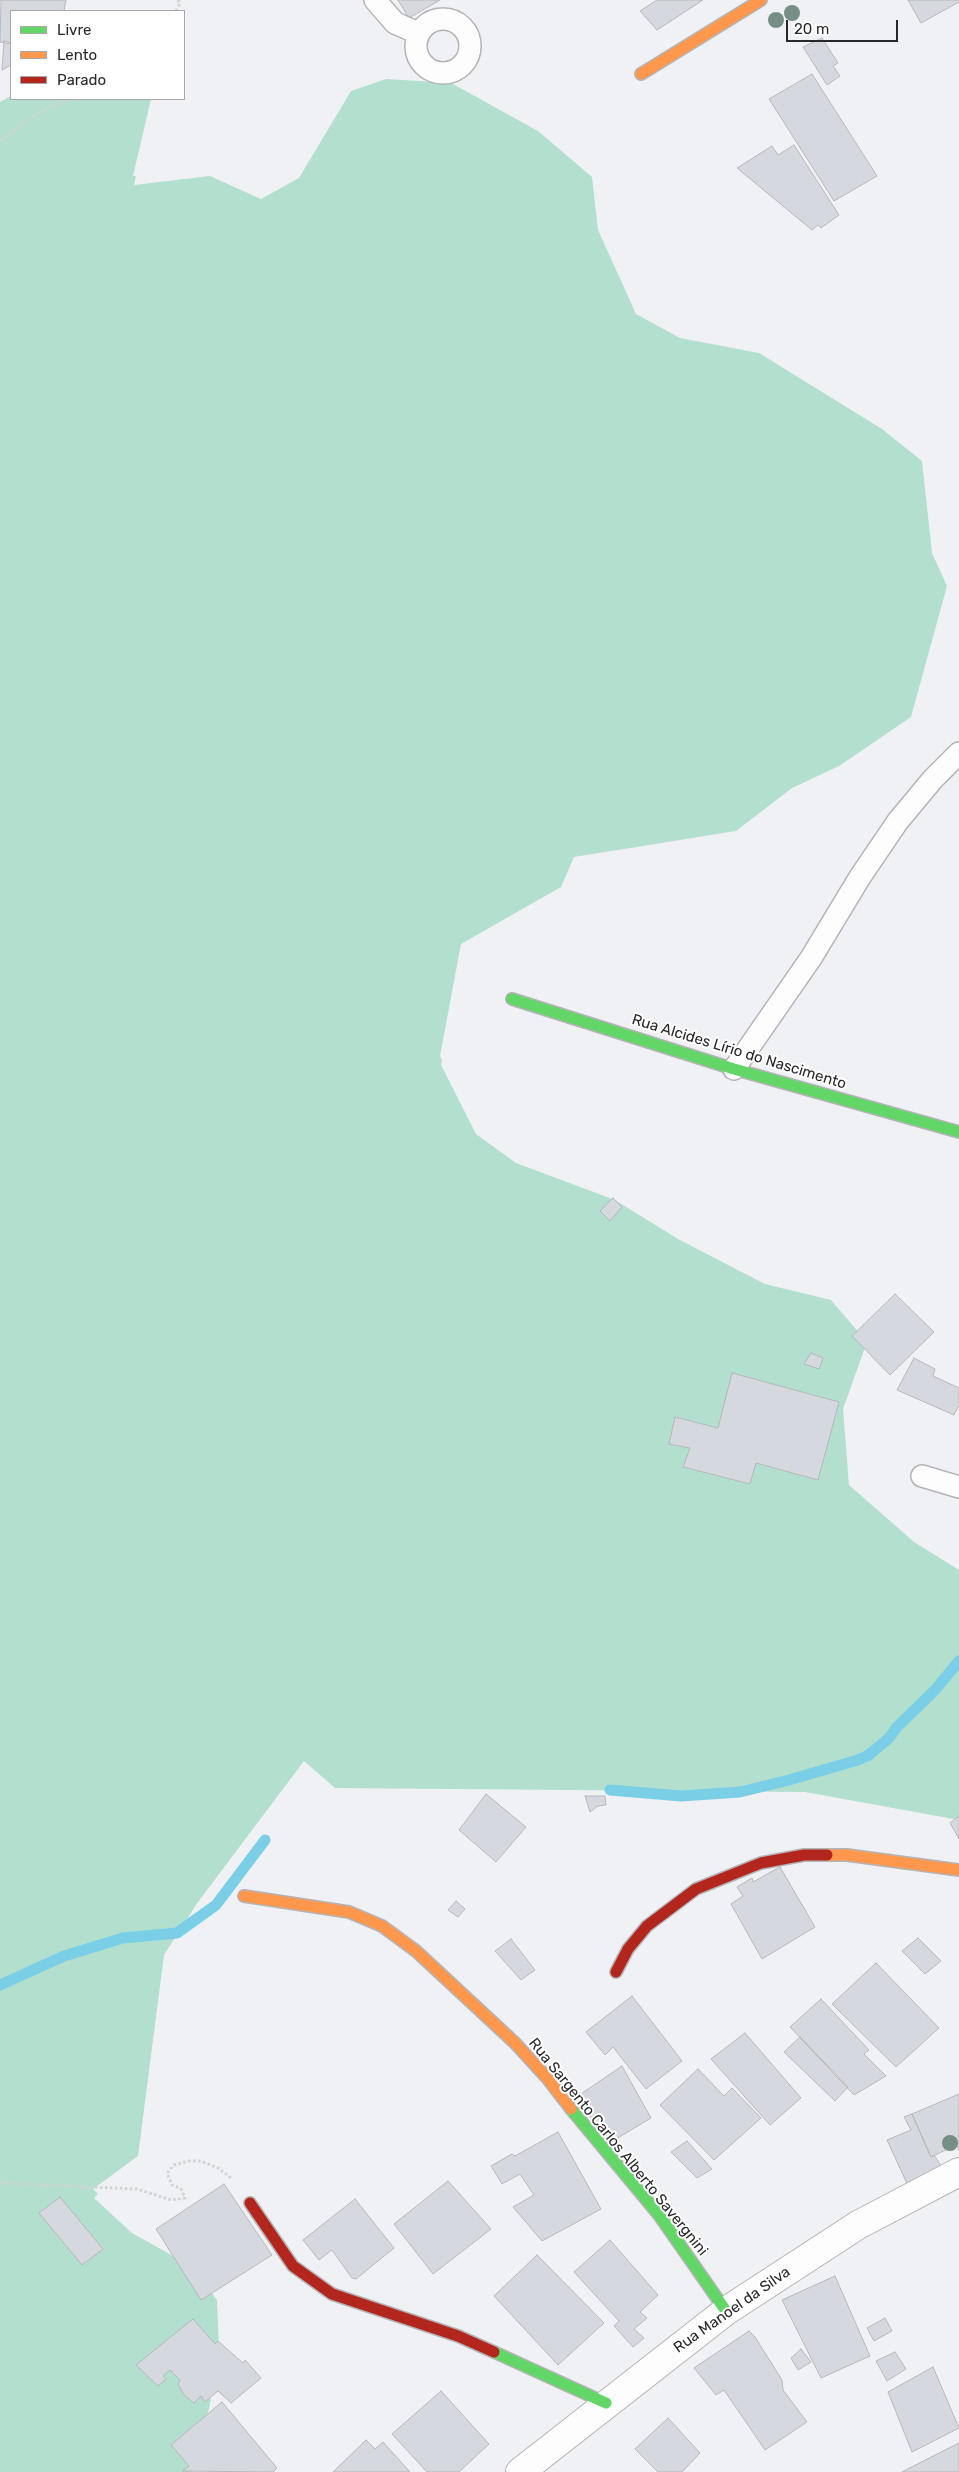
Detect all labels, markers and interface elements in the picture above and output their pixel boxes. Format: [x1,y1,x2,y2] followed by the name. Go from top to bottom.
[10,10,185,100] legend
[789,10,902,42] scale bar
[794,20,829,38] text: 20 m
[57,21,91,39] text: Livre
[57,46,97,64] text: Lento
[57,71,106,89] text: Parado
[630,1011,848,1093] street label: Rua Alcides Lírio do Nascimento
[525,2035,711,2259] street label: Rua Sargento Carlos Alberto Savergnini
[670,2263,794,2357] street label: Rua Manoel da Silva

